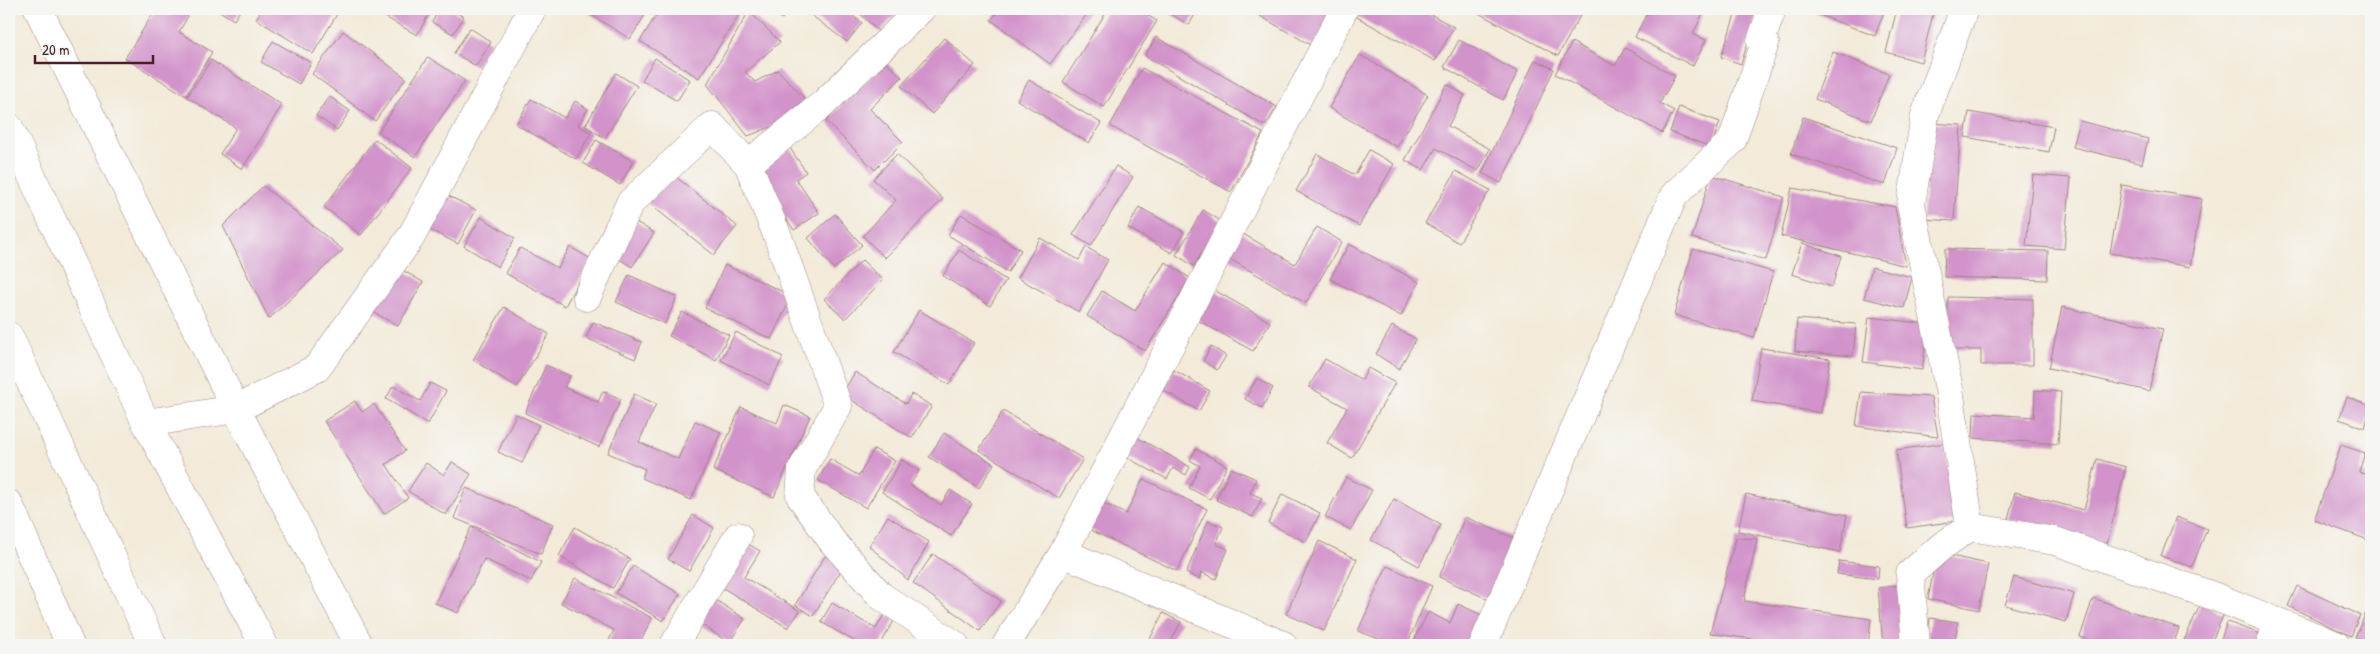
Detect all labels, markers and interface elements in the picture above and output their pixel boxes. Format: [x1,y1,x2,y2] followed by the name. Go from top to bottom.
[35,32,152,64] scale bar
[42,39,69,60] text: 20 m

